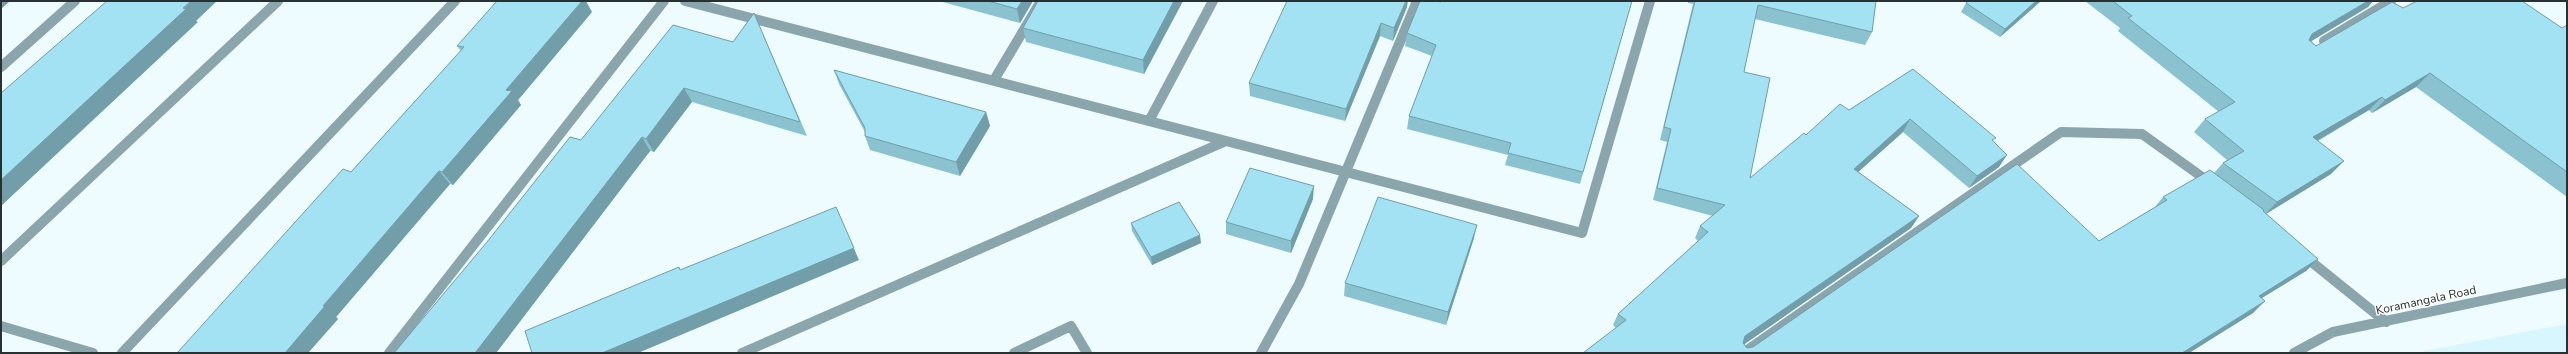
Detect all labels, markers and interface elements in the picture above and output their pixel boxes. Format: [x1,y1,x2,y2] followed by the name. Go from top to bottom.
[2374,282,2478,318] street label: Koramangala Road

